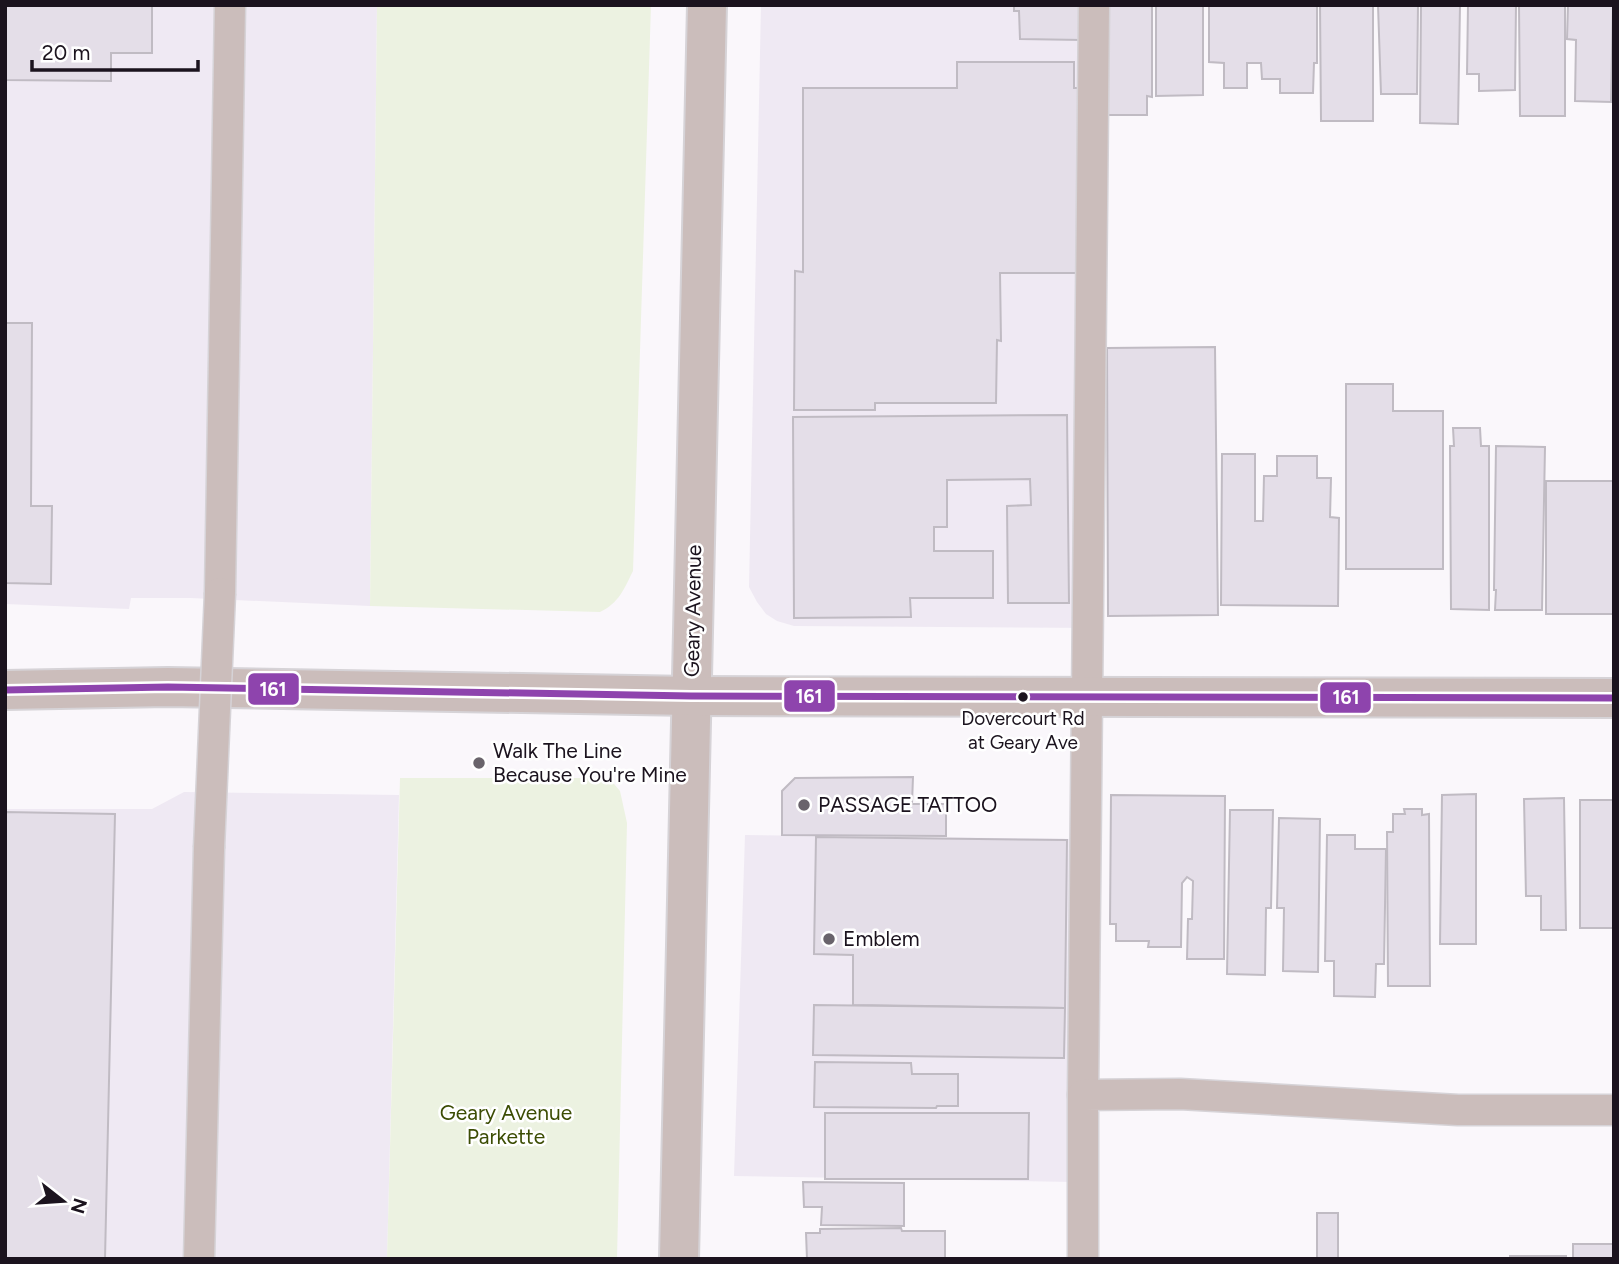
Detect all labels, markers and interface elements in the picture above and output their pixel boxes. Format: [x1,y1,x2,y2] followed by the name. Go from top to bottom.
[32,28,198,72] scale bar
[42,40,90,65] text: 20 m
[679,545,706,677] street label: Geary Avenue
[247,672,300,706] line badge: 161
[259,678,287,701] text: 161
[783,679,836,713] line badge: 161
[1319,681,1372,714] line badge: 161
[795,685,823,708] text: 161
[1332,686,1360,709] text: 161
[1016,690,1030,704] marker: Dovercourt Rd at Geary Ave
[961,707,1085,754] place label: Dovercourt Rd at Geary Ave
[493,738,687,787] place label: Walk The Line Because You're Mine
[471,755,487,771] marker: Walk The Line Because You're Mine
[818,792,997,817] place label: PASSAGE TATTOO
[796,797,812,813] marker: PASSAGE TATTOO
[843,926,920,951] place label: Emblem
[821,931,837,947] marker: Emblem
[440,1100,572,1149] park label: Geary Avenue Parkette
[28,1166,98,1236] north arrow
[66,1195,92,1216] text: N

